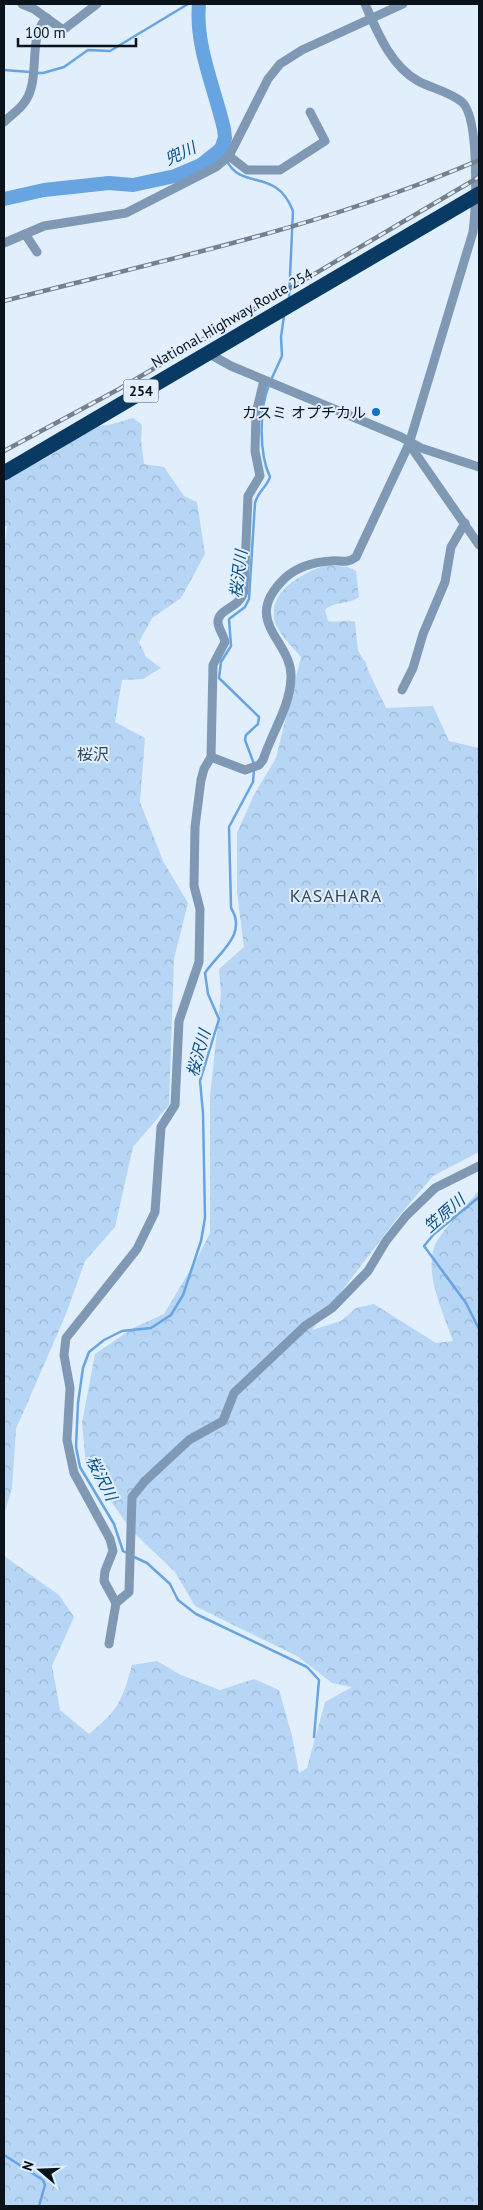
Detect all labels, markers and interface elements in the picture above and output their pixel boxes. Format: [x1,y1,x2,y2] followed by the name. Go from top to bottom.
[18,15,135,47] scale bar
[25,23,66,42] text: 100 m
[161,136,201,169] water label: 兜川
[148,264,316,372] street label: National Highway Route 254
[124,380,158,402] road number: 254
[242,403,366,422] place label: カスミ オプチカル
[370,406,382,418] marker: カスミ オプチカル
[225,547,251,599] water label: 桜沢川
[77,744,109,764] district label: 桜沢
[290,884,382,907] district label: KASAHARA
[182,1025,215,1079] water label: 桜沢川
[419,1188,470,1236] water label: 笠原川
[82,1452,123,1506] water label: 桜沢川
[15,2145,65,2195] north arrow
[18,2158,38,2173] text: N

